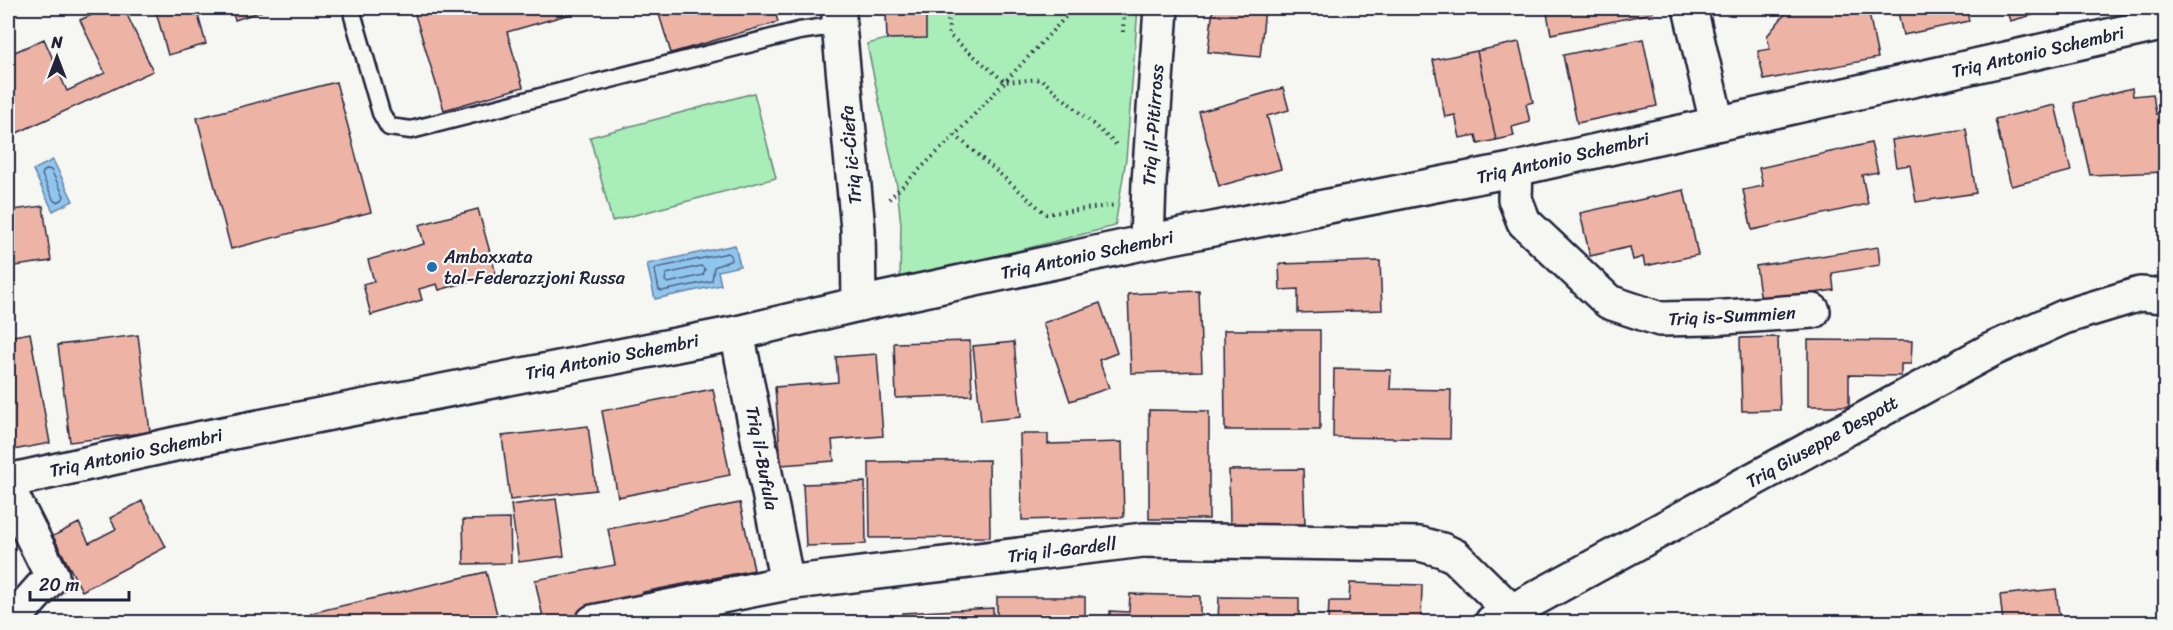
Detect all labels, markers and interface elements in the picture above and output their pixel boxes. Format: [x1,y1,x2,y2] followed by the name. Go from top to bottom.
[1949,16,2128,87] street label: Triq Antonio Schembri
[27,27,87,87] north arrow
[50,28,63,57] text: N
[1133,62,1173,187] street label: Triq il-Pitirross
[831,103,871,206] street label: Triq iċ-Ċiefa
[1474,122,1653,193] street label: Triq Antonio Schembri
[998,221,1177,289] street label: Triq Antonio Schembri
[443,241,626,294] place label: Ambaxxata tal-Federazzjoni Russa
[425,260,439,274] marker: Ambaxxata tal-Federazzjoni Russa
[1668,297,1797,335] street label: Triq is-Summien
[523,324,702,390] street label: Triq Antonio Schembri
[1740,387,1904,497] street label: Triq Giuseppe Despott
[736,403,788,514] street label: Triq il-Bufula
[47,419,226,487] street label: Triq Antonio Schembri
[1006,527,1119,573] street label: Triq il-Gardell
[30,564,129,602] scale bar
[39,569,79,601] text: 20 m

